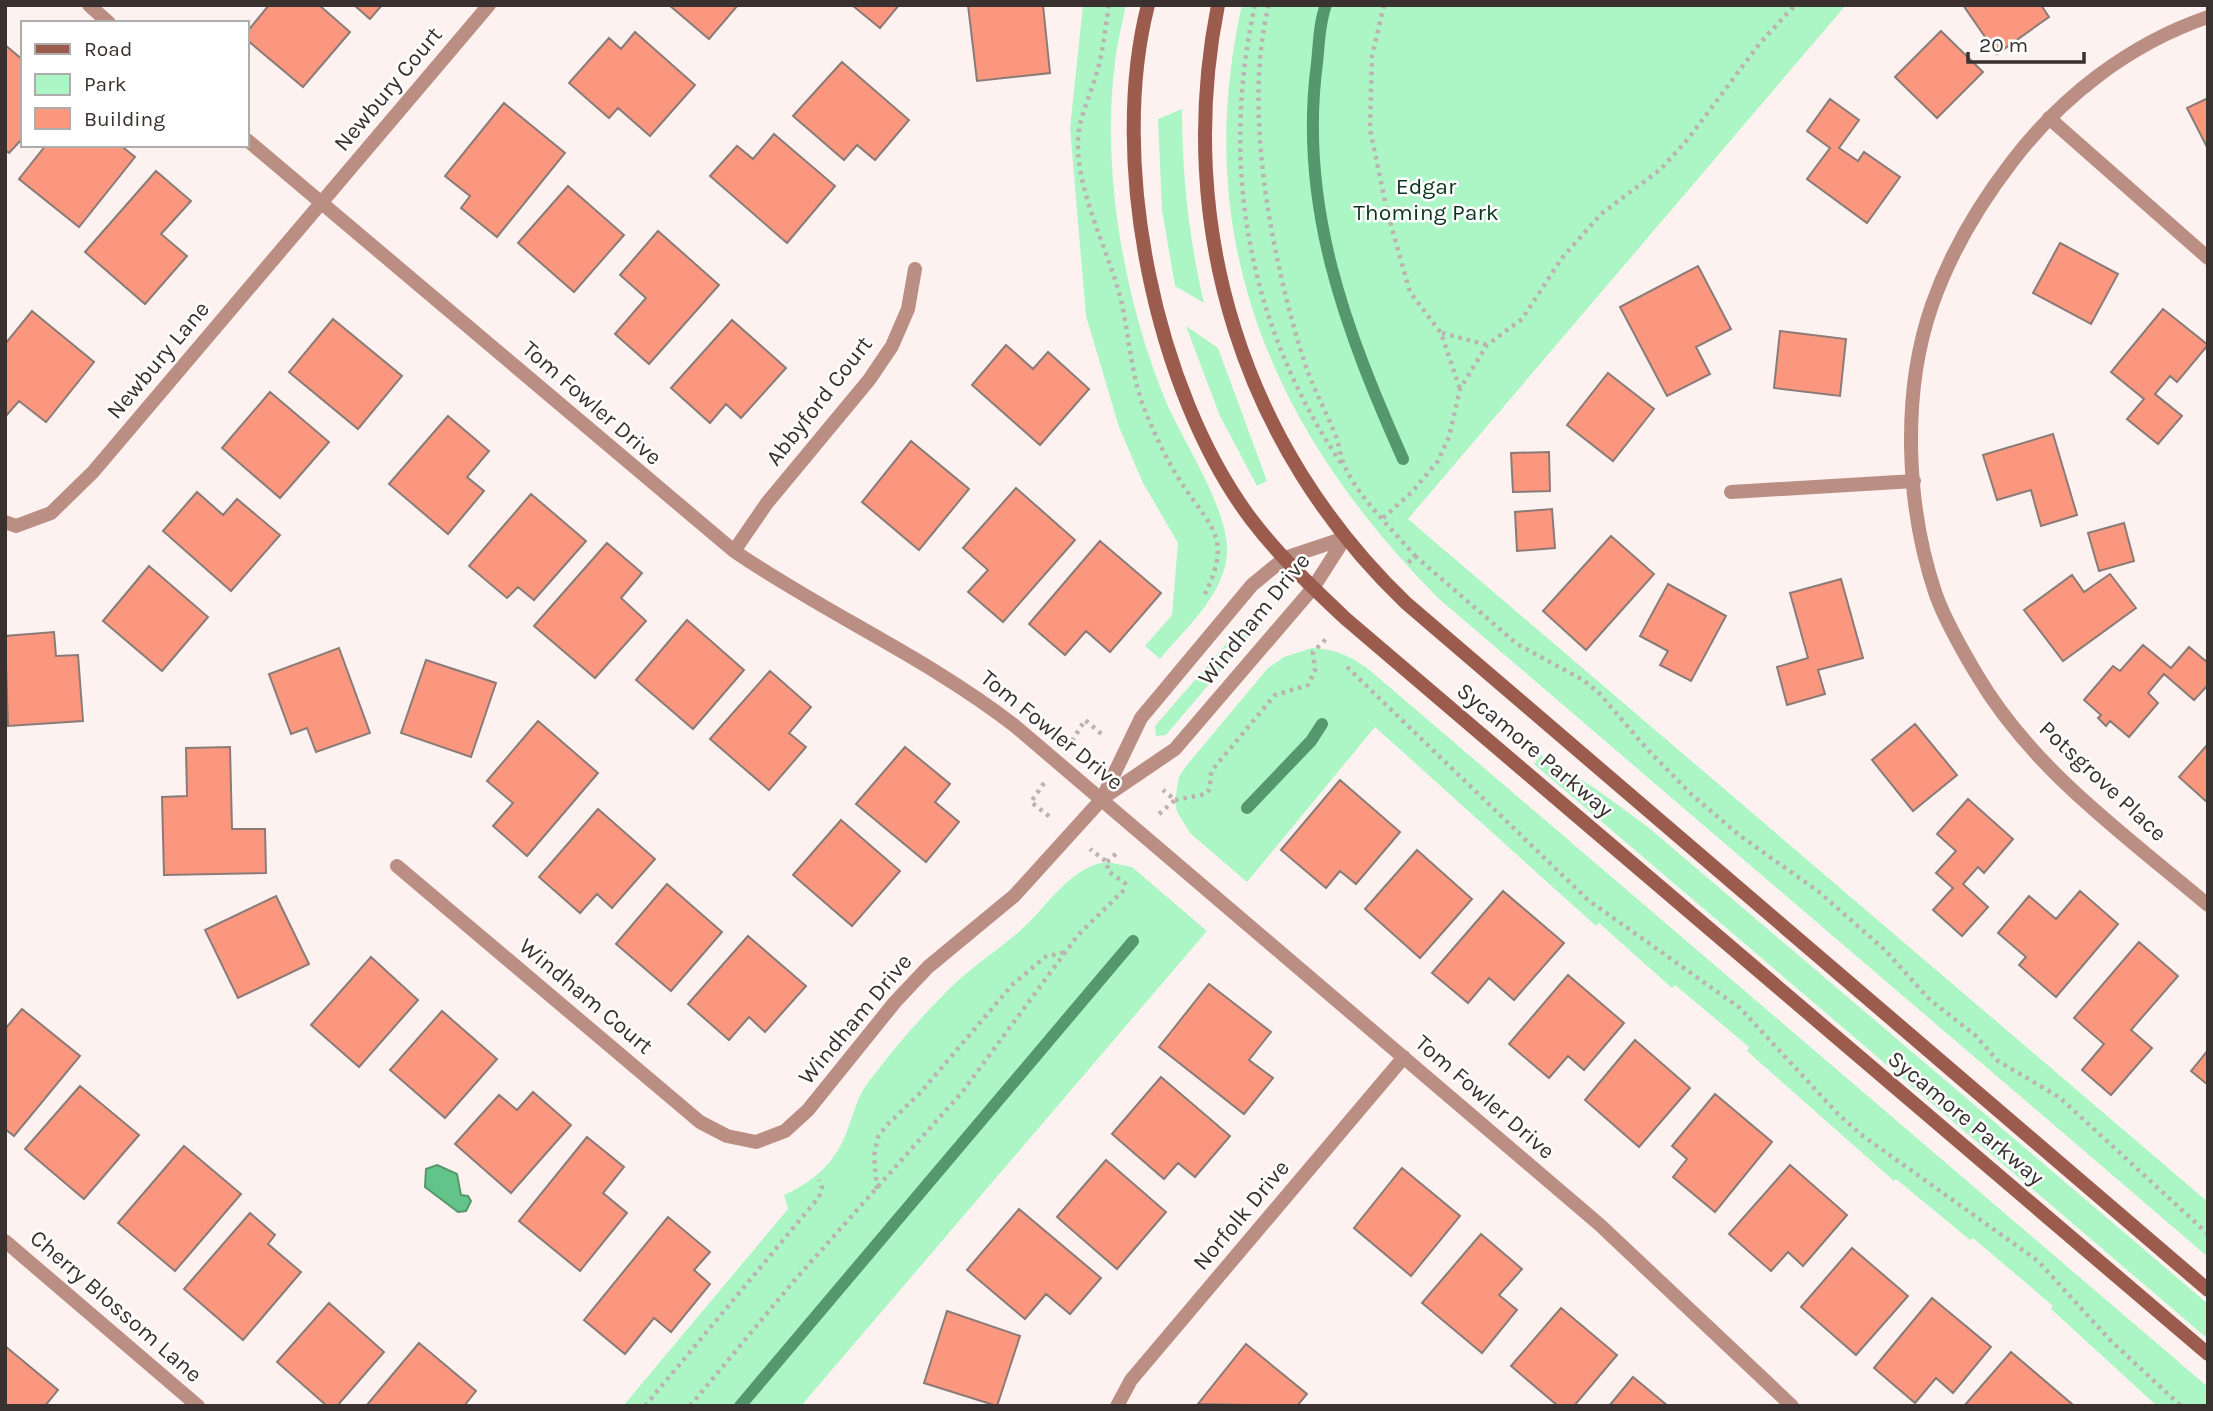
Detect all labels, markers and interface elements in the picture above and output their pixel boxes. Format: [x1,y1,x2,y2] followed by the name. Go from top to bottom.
[21,21,248,147] legend
[328,21,448,157] street label: Newbury Court
[1968,21,2084,65] scale bar
[1979,33,2028,57] text: 20 m
[84,37,132,61] text: Road
[84,72,127,96] text: Park
[84,107,165,131] text: Building
[1353,173,1499,226] park label: Edgar Thoming Park
[101,296,215,424] street label: Newbury Lane
[760,331,878,471] street label: Abbyford Court
[517,335,667,471] street label: Tom Fowler Drive
[1192,547,1316,691] street label: Windham Drive
[975,664,1129,796] street label: Tom Fowler Drive
[1451,677,1619,823] street label: Sycamore Parkway
[2034,715,2172,847] street label: Potsgrove Place
[514,932,659,1060] street label: Windham Court
[793,948,917,1090] street label: Windham Drive
[1410,1029,1560,1165] street label: Tom Fowler Drive
[1882,1045,2050,1191] street label: Sycamore Parkway
[1187,1154,1295,1276] street label: Norfolk Drive
[25,1224,207,1388] street label: Cherry Blossom Lane

